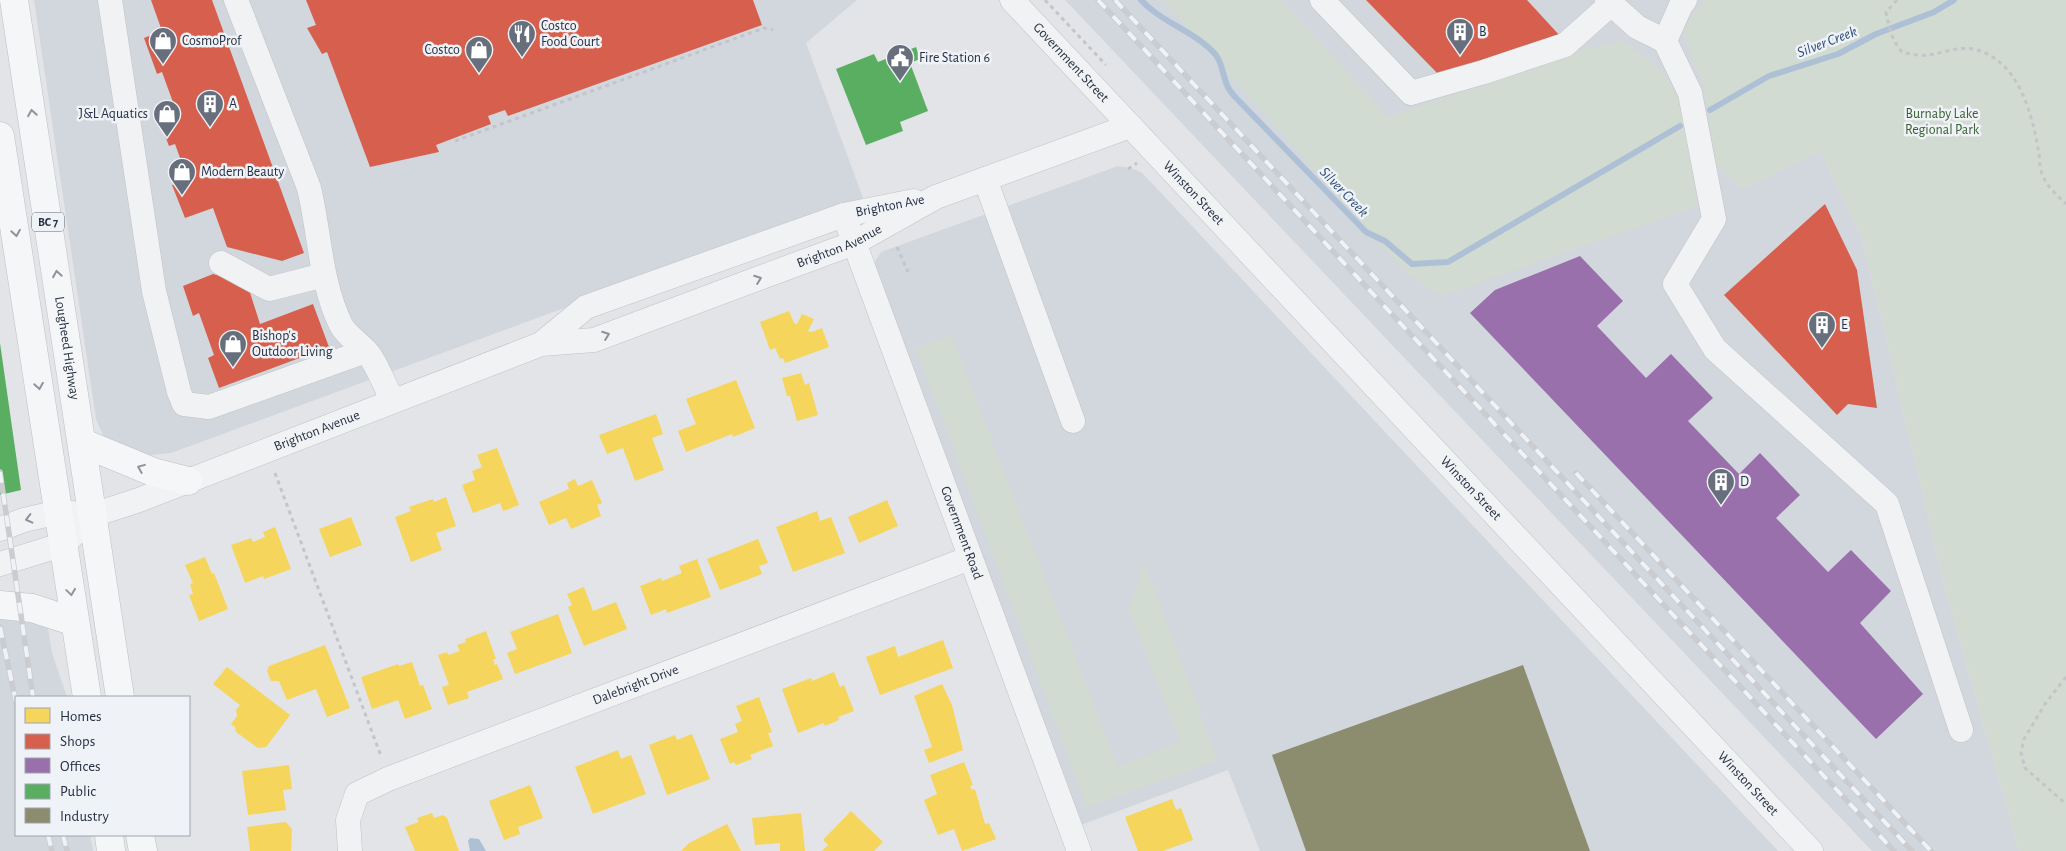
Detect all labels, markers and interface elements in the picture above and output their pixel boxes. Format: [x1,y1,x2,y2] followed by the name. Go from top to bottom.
[1445,17,1475,56] building icon: B
[507,19,537,58] restaurant icon: Costco Food Court
[541,19,600,49] place label: Costco Food Court
[1030,20,1112,106] street label: Government Street
[1795,24,1859,60] water label: Silver Creek
[1479,25,1487,39] place label: B
[148,26,178,65] shop icon: CosmoProf
[182,34,242,48] place label: CosmoProf
[464,35,494,74] shop icon: Costco
[424,43,460,57] place label: Costco
[885,43,915,82] public building icon: Fire Station 6
[919,51,990,65] place label: Fire Station 6
[195,89,225,128] building icon: A
[229,97,237,111] place label: A
[152,99,182,138] shop icon: J&L Aquatics
[79,107,148,121] place label: J&L Aquatics
[1905,107,1980,137] park label: Burnaby Lake Regional Park
[27,109,37,118] one-way arrow
[167,157,197,196] shop icon: Modern Beauty
[1160,159,1227,228] street label: Winston Street
[1317,164,1371,220] water label: Silver Creek
[201,165,284,179] place label: Modern Beauty
[854,192,926,220] street label: Brighton Ave
[32,212,64,232] road number: BC 7
[795,222,884,270] street label: Brighton Avenue
[10,229,20,237] one-way arrow
[52,270,62,278] one-way arrow
[754,275,762,285] one-way arrow
[52,295,82,401] street label: Lougheed Highway
[1807,310,1837,349] building icon: E
[1841,318,1848,332] place label: E
[218,329,248,368] shop icon: Bishop's Outdoor Living
[252,329,333,359] place label: Bishop's Outdoor Living
[601,331,610,341] one-way arrow
[33,382,44,390] one-way arrow
[272,408,362,454] street label: Brighton Avenue
[1437,454,1504,523] street label: Winston Street
[137,464,146,474] one-way arrow
[1706,467,1736,506] building icon: D
[1740,475,1749,489] place label: D
[938,484,985,581] street label: Government Road
[24,513,33,524] one-way arrow
[65,588,76,596] one-way arrow
[591,662,681,708] street label: Dalebright Drive
[15,696,190,836] legend
[60,709,102,724] text: Homes
[60,734,95,749] text: Shops
[1715,749,1781,819] street label: Winston Street
[60,759,101,774] text: Offices
[60,784,96,799] text: Public
[60,809,109,824] text: Industry

